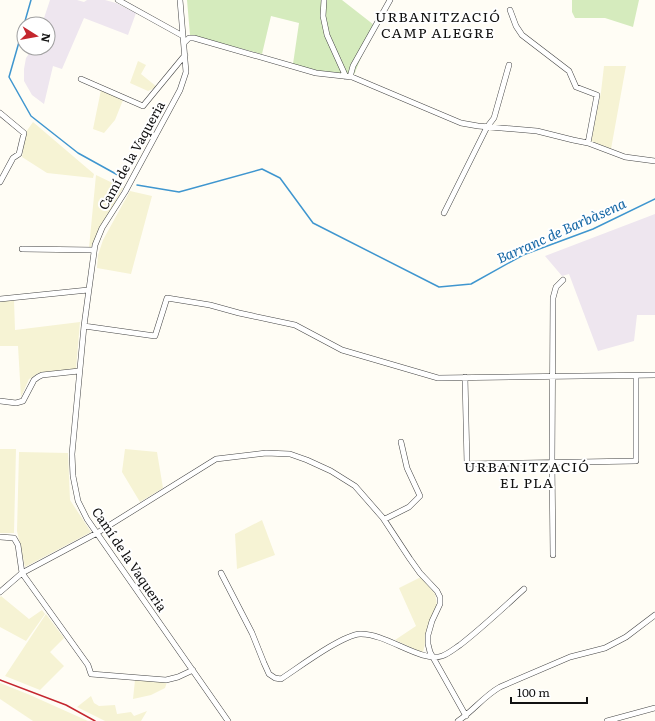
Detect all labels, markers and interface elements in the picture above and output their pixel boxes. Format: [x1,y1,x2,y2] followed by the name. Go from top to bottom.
[375,6,501,42] district label: URBANITZACIÓ CAMP ALEGRE
[16,16,56,56] north arrow
[38,32,56,44] text: N
[93,97,169,213] street label: Camí de la Vaqueria
[493,192,629,268] water label: Barranc de Barbàsena
[464,456,590,492] district label: URBANITZACIÓ EL PLA
[88,503,172,615] street label: Camí de la Vaqueria
[511,679,587,705] scale bar
[517,683,550,701] text: 100 m

